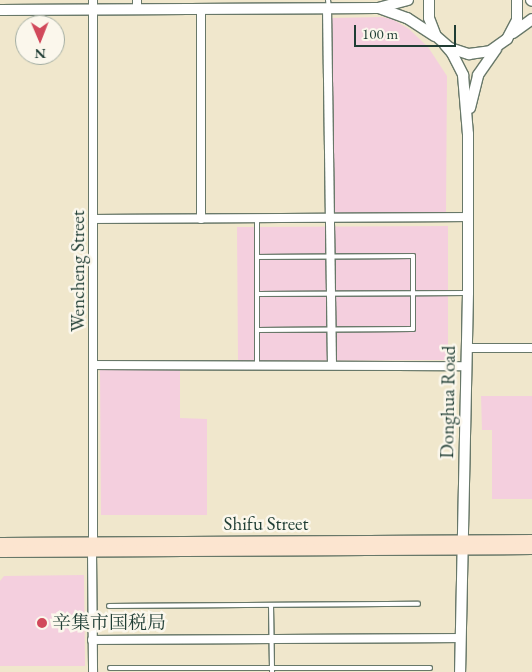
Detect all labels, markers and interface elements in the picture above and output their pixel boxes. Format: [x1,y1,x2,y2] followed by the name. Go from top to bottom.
[15,15,65,65] north arrow
[357,15,460,47] scale bar
[362,24,398,43] text: 100 m
[34,45,46,63] text: N
[67,210,89,332] street label: Wencheng Street
[436,345,460,459] street label: Donghua Road
[224,513,308,535] street label: Shifu Street
[52,612,166,634] place label: 辛集市国税局
[36,617,48,629] marker: 辛集市国税局

